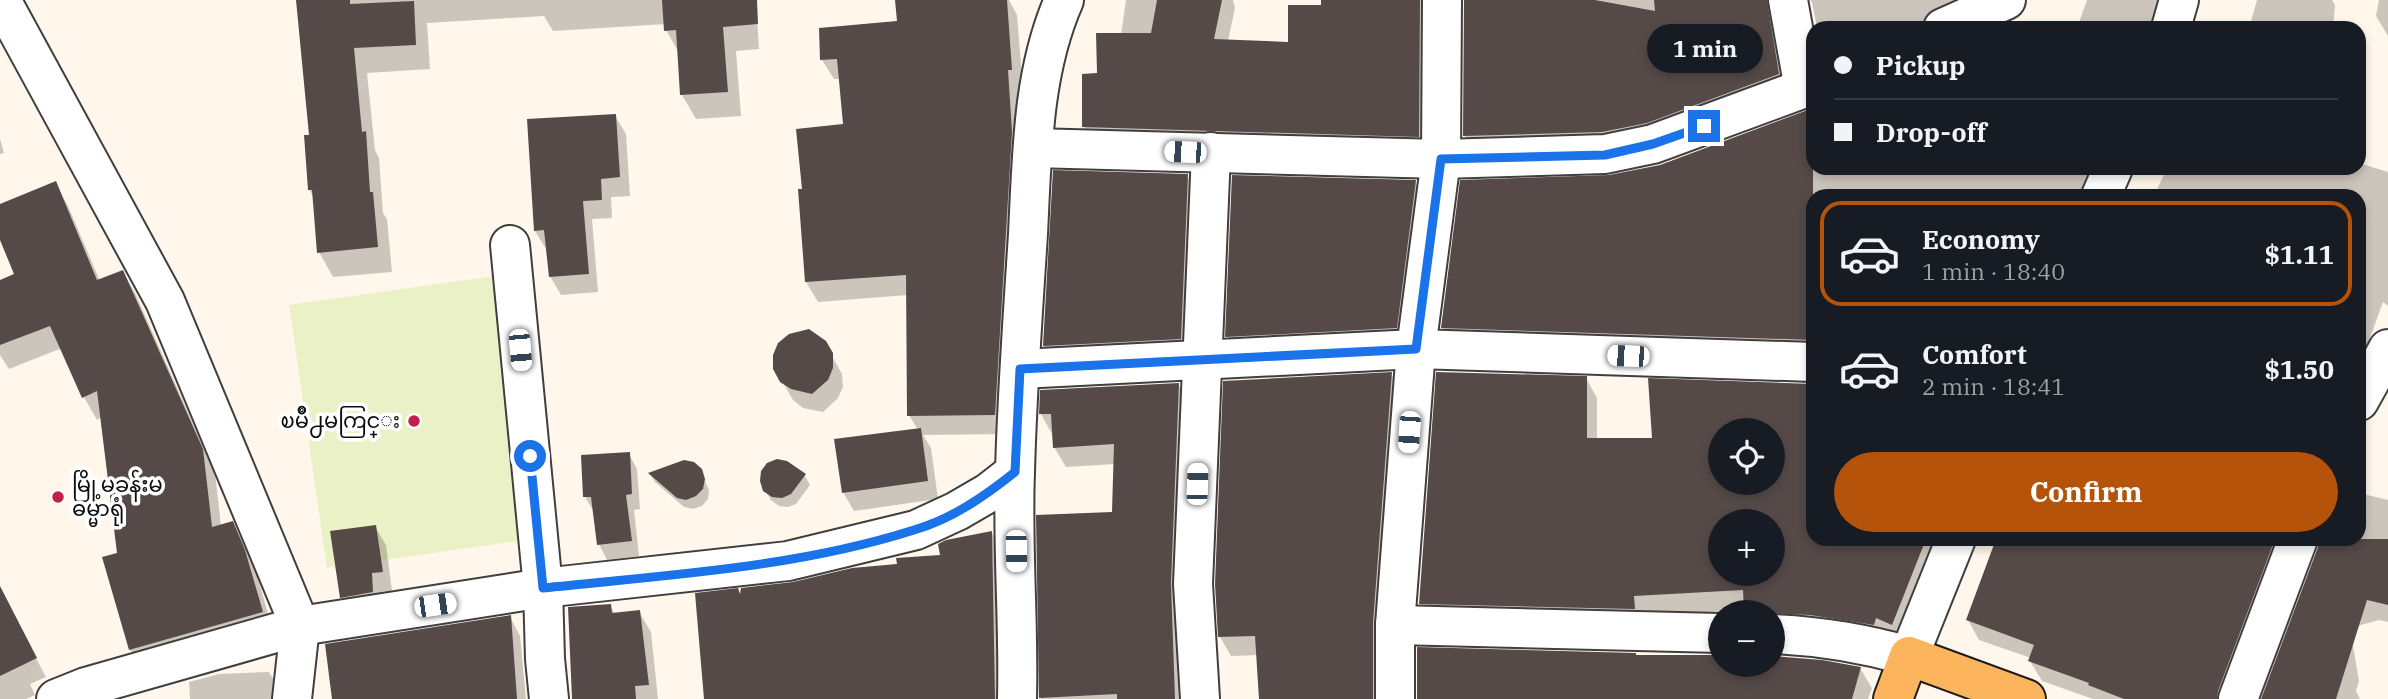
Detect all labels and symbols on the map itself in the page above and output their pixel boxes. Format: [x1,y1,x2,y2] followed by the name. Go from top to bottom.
[1646,24,1762,74] callout: 1 min
[1688,110,1720,142] route end
[1164,141,1207,163] car
[508,328,533,372] car
[1607,345,1650,367] car
[281,405,400,438] place label: ၿမိဳ႕မကြင္း
[1398,410,1421,454] car
[406,413,422,429] marker: ၿမိဳ႕မကြင္း
[514,440,546,472] route start
[1186,463,1209,505] car
[72,469,163,527] place label: မြို့မခန်းမ ဓမ္မာရုံ
[50,489,66,505] marker: မြို့မခန်းမ ဓမ္မာရုံ
[1006,530,1027,572] car
[413,592,458,618] car

